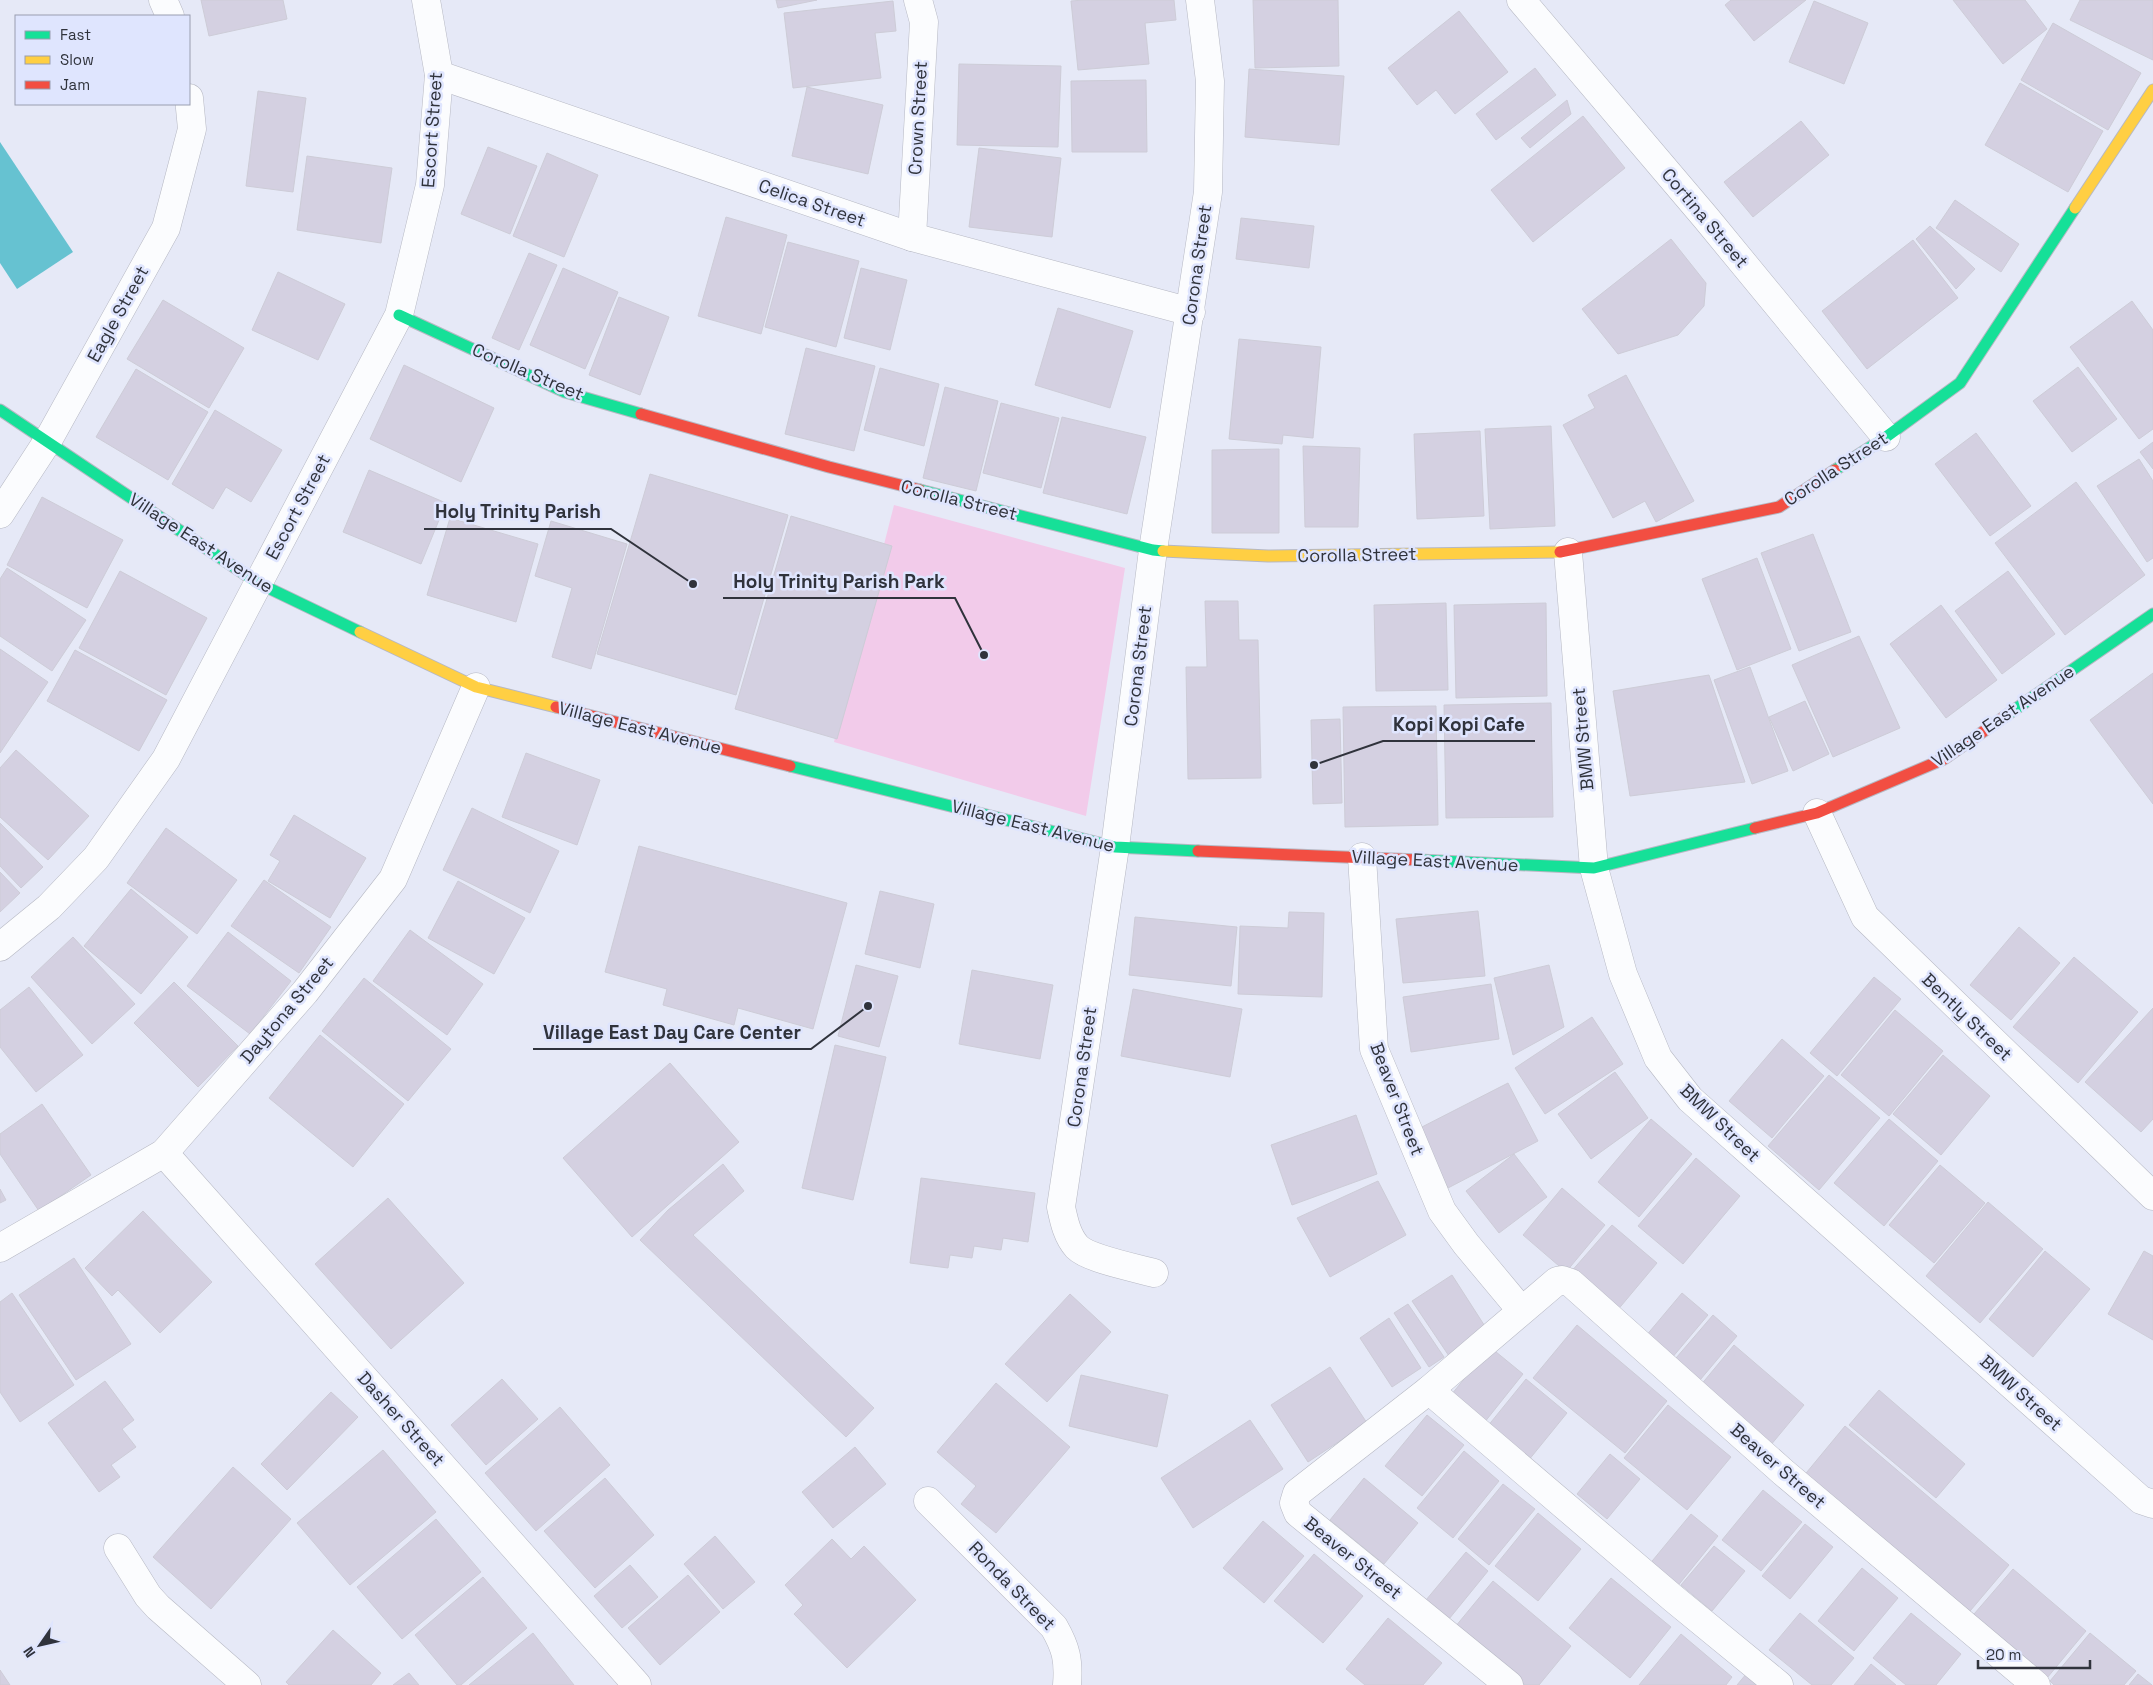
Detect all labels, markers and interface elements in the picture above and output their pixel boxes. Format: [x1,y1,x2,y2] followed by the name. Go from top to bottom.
[15,15,190,105] legend
[60,25,91,44] text: Fast
[60,50,94,69] text: Slow
[903,60,932,176] street label: Crown Street
[416,71,447,189] street label: Escort Street
[60,75,90,94] text: Jam
[1657,163,1754,272] street label: Cortina Street
[756,173,869,232] street label: Celica Street
[1177,203,1216,327] street label: Corona Street
[82,262,153,366] street label: Eagle Street
[469,338,587,405] street label: Corolla Street
[1780,427,1892,511] street label: Corolla Street
[260,450,335,563] street label: Escort Street
[899,474,1020,525] street label: Corolla Street
[125,487,278,598] street label: Village East Avenue
[424,495,611,529] callout: Holy Trinity Parish
[435,499,601,524] text: Holy Trinity Parish
[1297,542,1417,567] street label: Corolla Street
[723,564,955,598] callout: Holy Trinity Parish Park
[733,569,945,594] text: Holy Trinity Parish Park
[1119,604,1156,728] street label: Corona Street
[1927,659,2078,772] street label: Village East Avenue
[1567,687,1598,791] street label: BMW Street
[556,696,724,759] street label: Village East Avenue
[1383,707,1535,741] callout: Kopi Kopi Cafe
[1393,712,1525,737] text: Kopi Kopi Cafe
[949,794,1117,857] street label: Village East Avenue
[1351,845,1519,876] street label: Village East Avenue
[235,951,338,1068] street label: Daytona Street
[1917,968,2017,1065] street label: Bently Street
[1062,1005,1101,1129] street label: Corona Street
[533,1015,811,1049] callout: Village East Day Care Center
[543,1020,801,1045] text: Village East Day Care Center
[1365,1039,1429,1158] street label: Beaver Street
[1675,1079,1765,1167] street label: BMW Street
[1975,1350,2067,1436] street label: BMW Street
[353,1366,450,1471] street label: Dasher Street
[1726,1418,1831,1513] street label: Beaver Street
[1300,1511,1407,1604] street label: Beaver Street
[964,1536,1061,1635] street label: Ronda Street
[15,1620,65,1670] north arrow
[1978,1638,2090,1670] scale bar
[19,1643,39,1661] text: N
[1986,1645,2021,1664] text: 20 m

